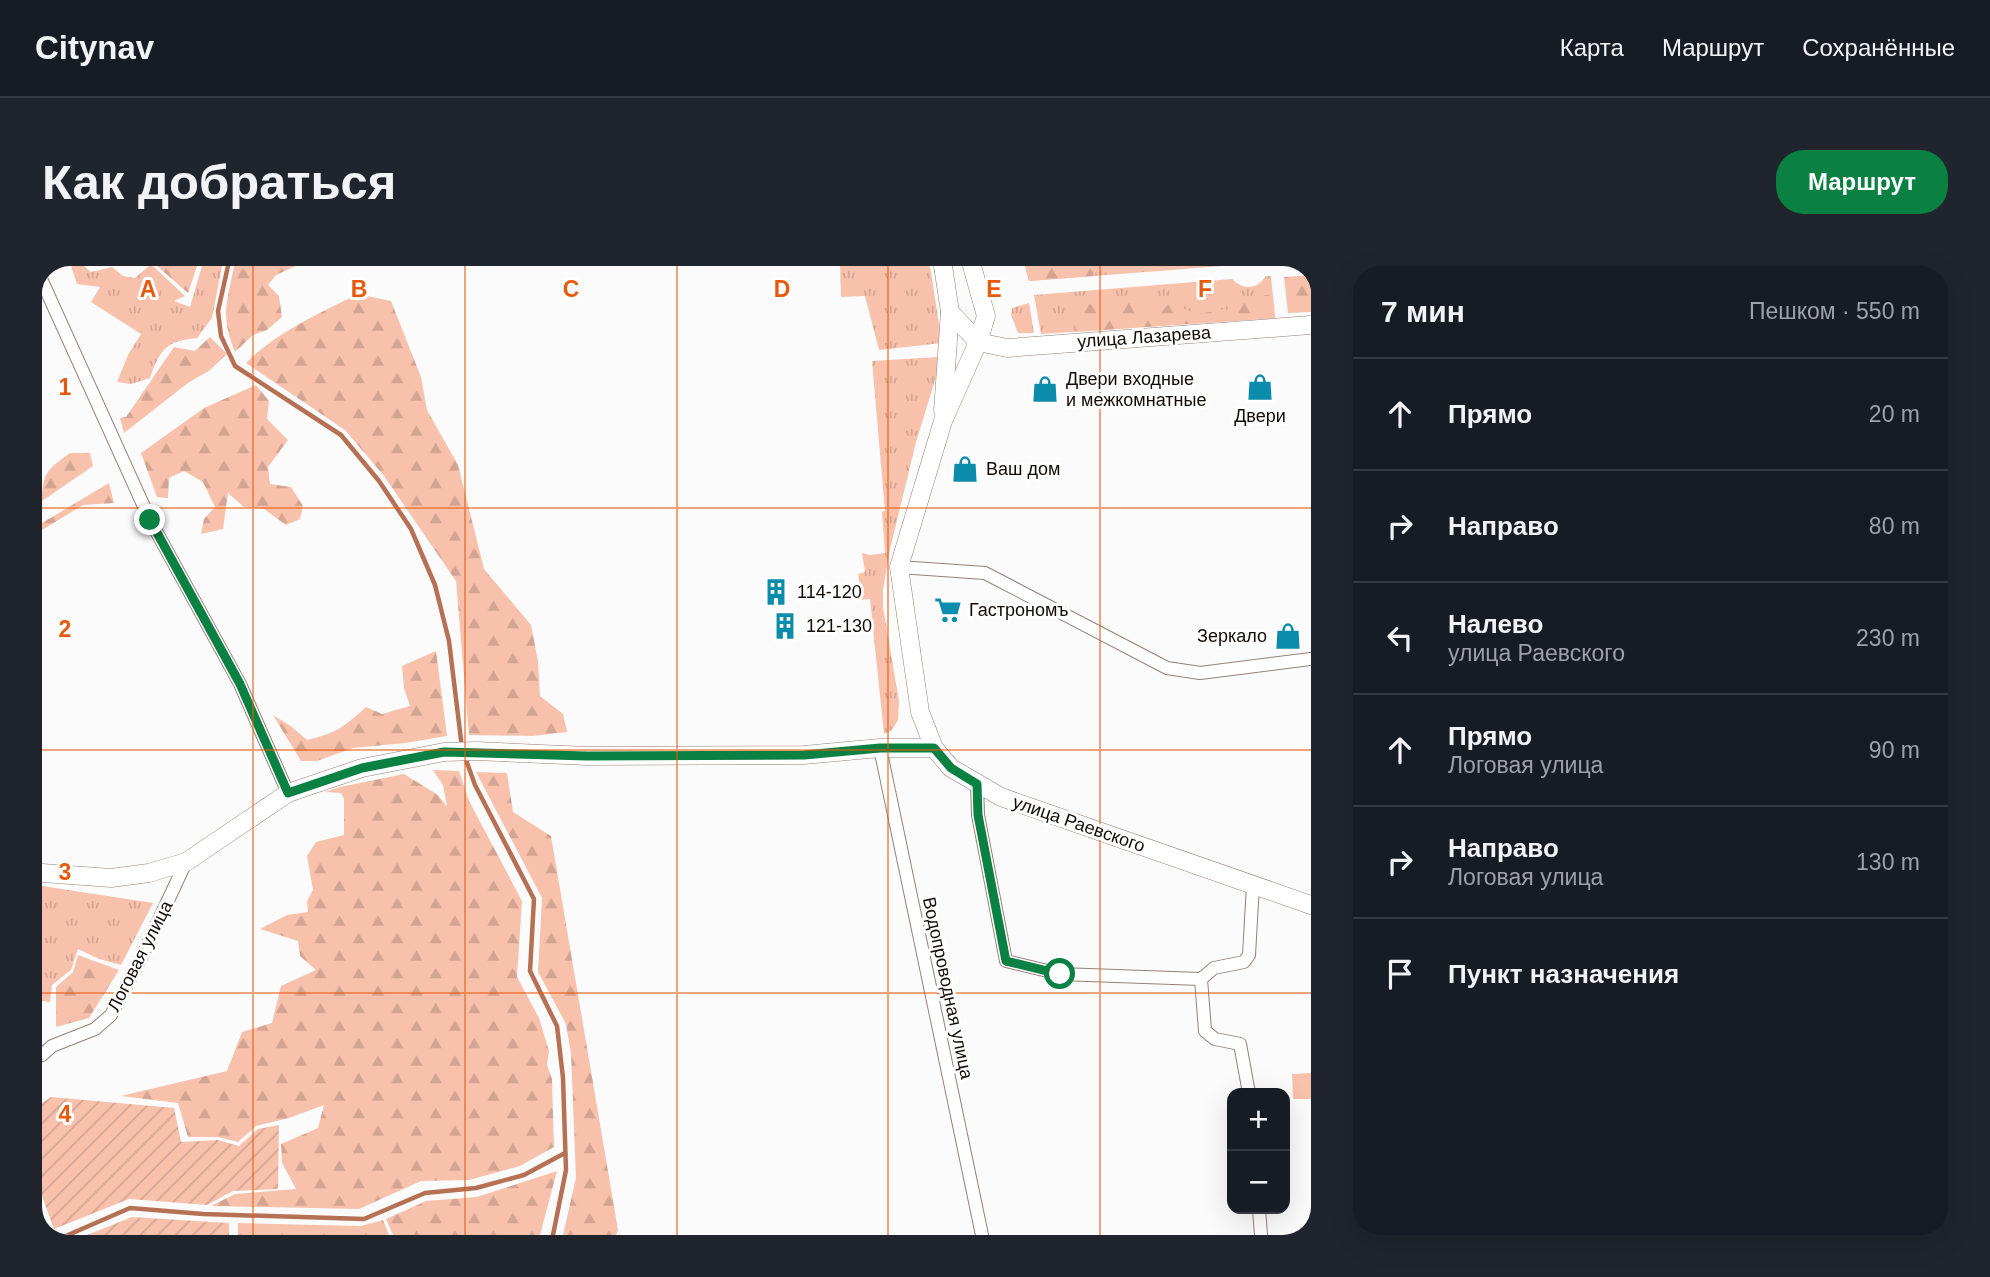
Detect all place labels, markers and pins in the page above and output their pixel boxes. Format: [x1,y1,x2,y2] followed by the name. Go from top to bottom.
[1066,369,1206,410] place label: Двери входные и межкомнатные
[1245,372,1275,402] shop icon: Двери
[1030,374,1060,404] shop icon: Двери входные и межкомнатные
[1234,406,1286,426] place label: Двери
[950,454,980,484] shop icon: Ваш дом
[986,459,1060,479] place label: Ваш дом
[761,577,791,607] building icon: 114-120
[797,582,862,602] place label: 114-120
[933,595,963,625] supermarket icon: Гастрономъ
[969,600,1069,620] place label: Гастрономъ
[770,611,800,641] building icon: 121-130
[806,616,872,636] place label: 121-130
[1273,621,1303,651] shop icon: Зеркало
[1197,626,1267,646] place label: Зеркало

